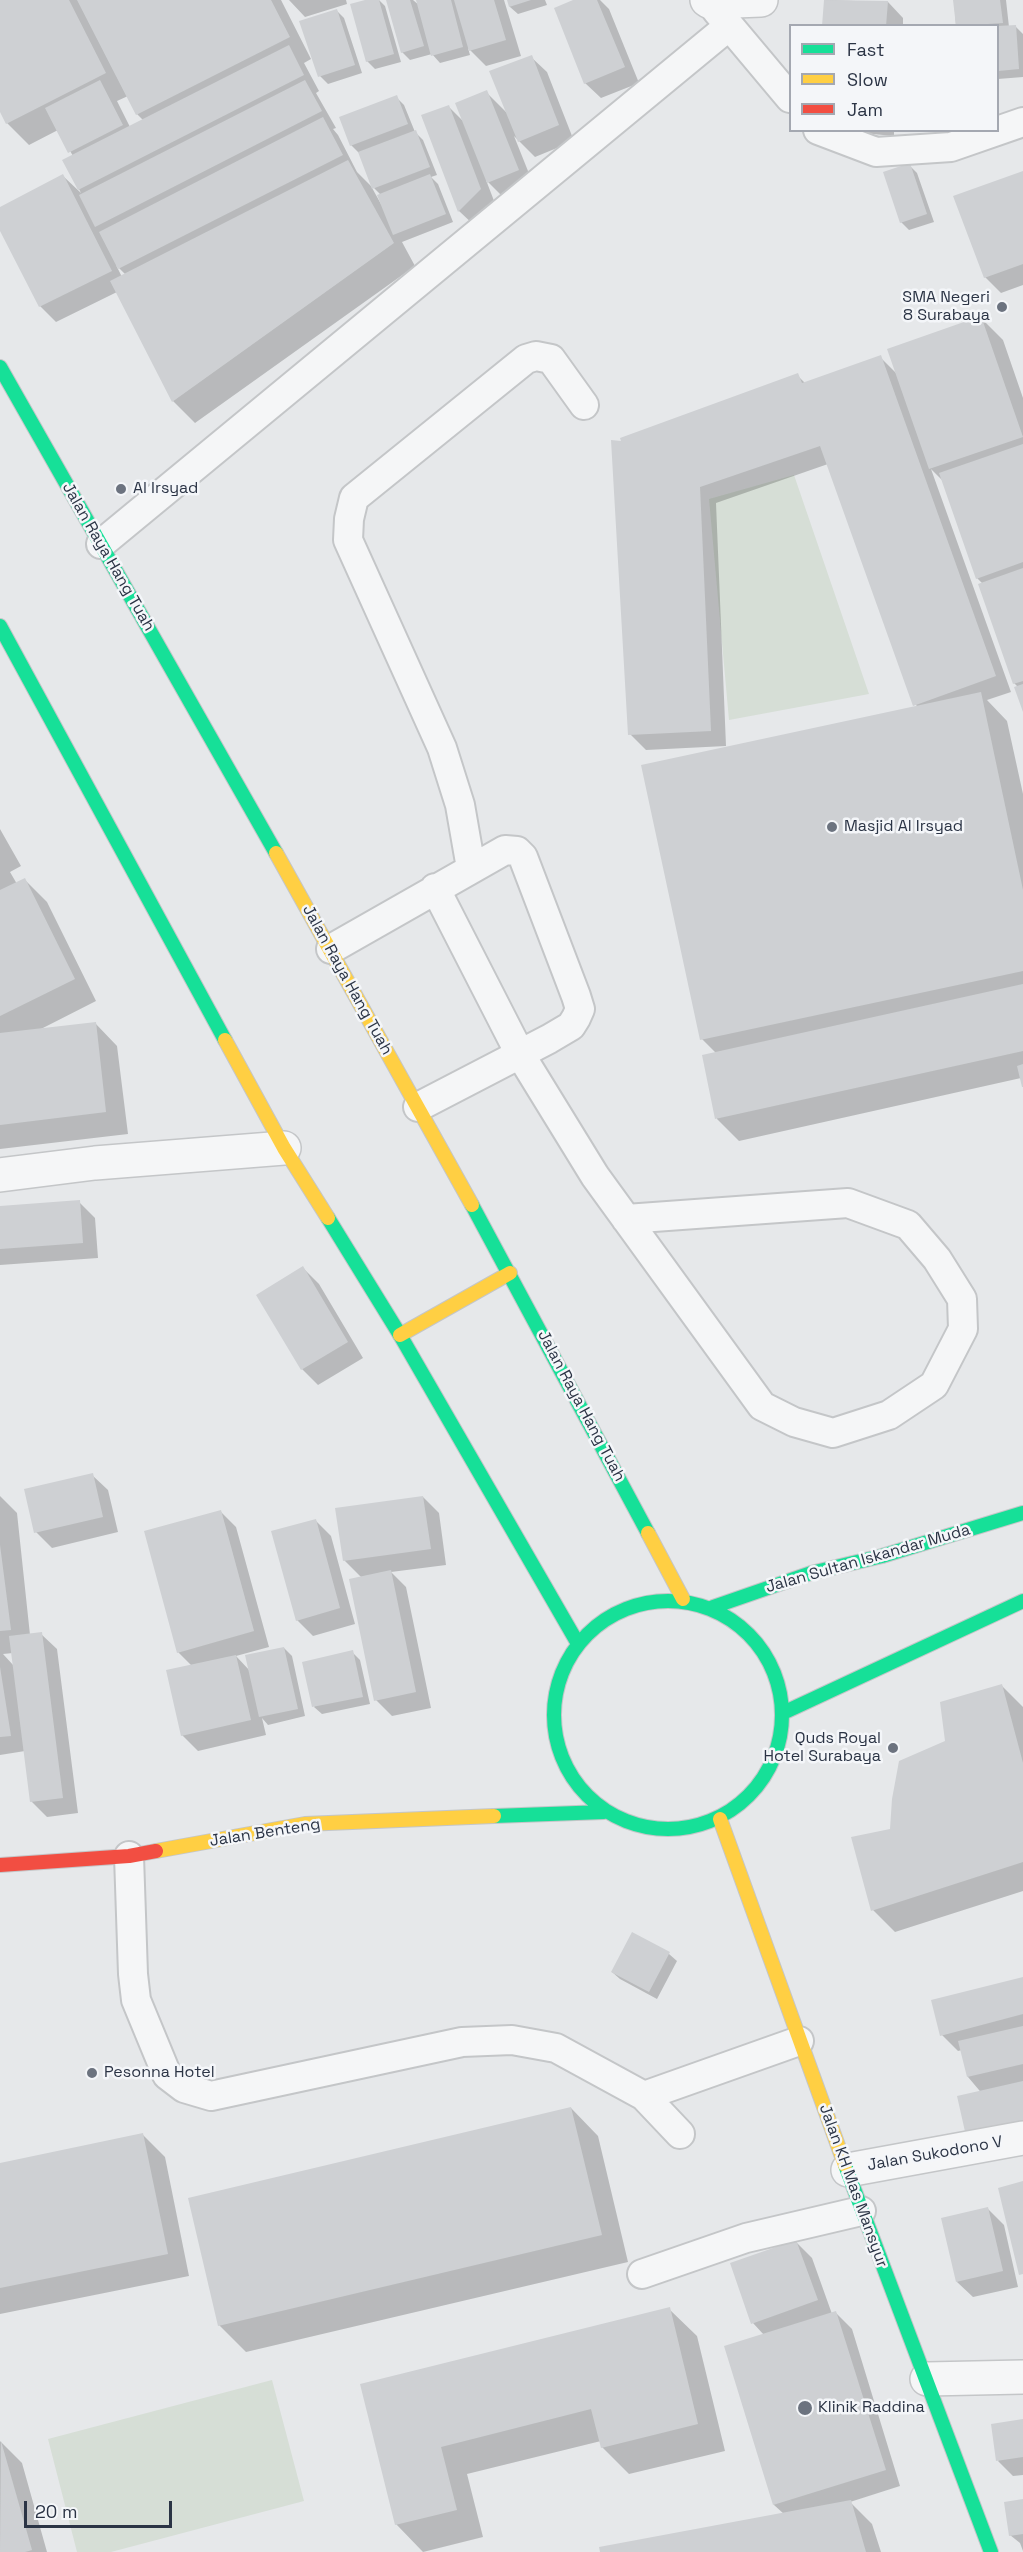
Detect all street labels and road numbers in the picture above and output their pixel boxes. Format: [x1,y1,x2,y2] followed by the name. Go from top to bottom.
[58,479,158,635] street label: Jalan Raya Hang Tuah
[298,902,396,1058] street label: Jalan Raya Hang Tuah
[533,1327,629,1485] street label: Jalan Raya Hang Tuah
[764,1521,972,1597] street label: Jalan Sultan Iskandar Muda
[208,1815,322,1851] street label: Jalan Benteng
[815,2102,891,2270] street label: Jalan KH Mas Mansyur
[866,2133,1004,2175] street label: Jalan Sukodono V

